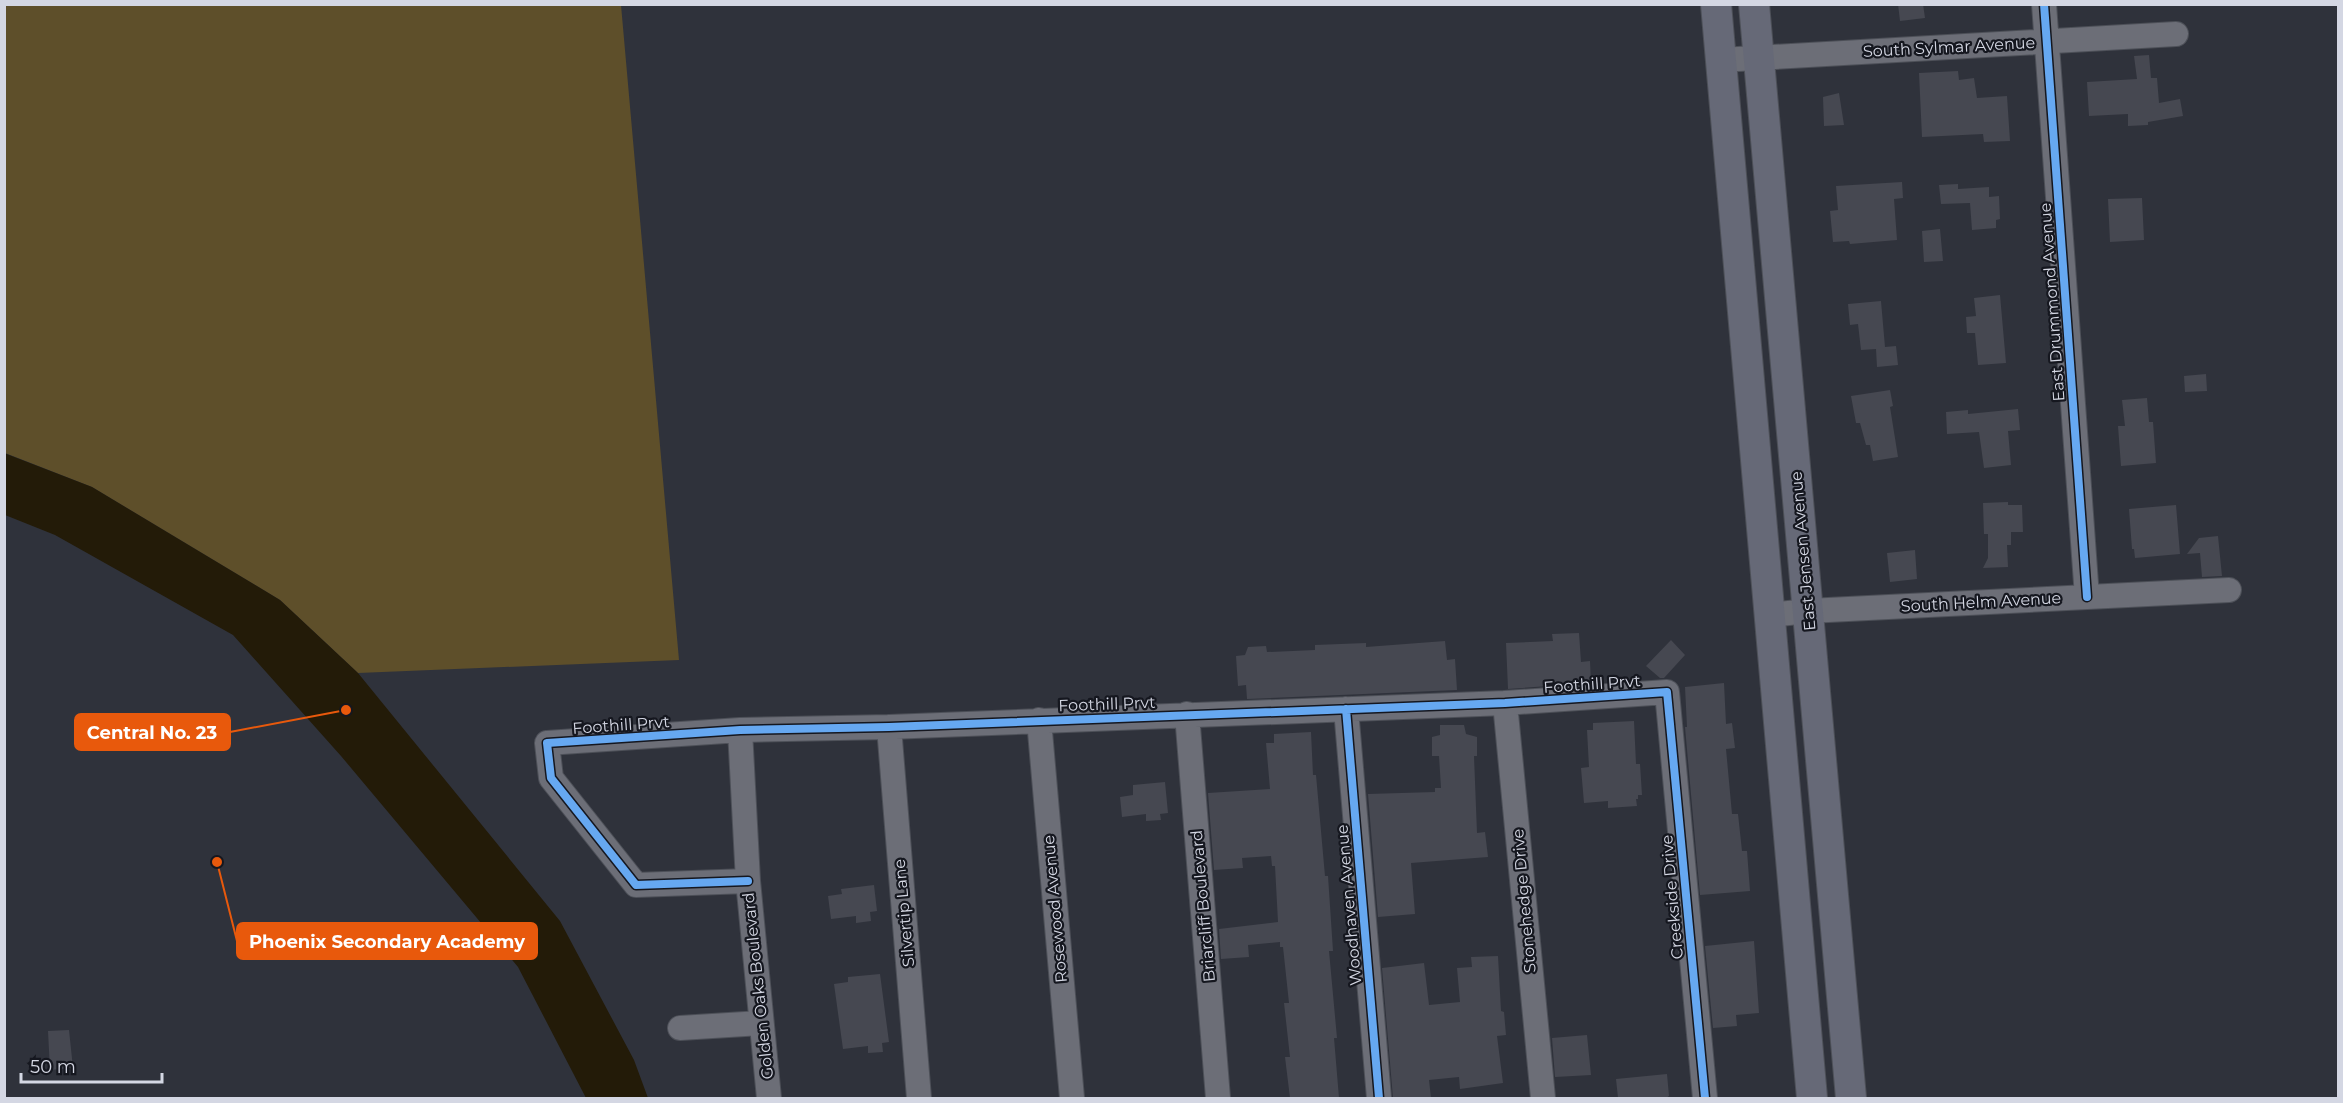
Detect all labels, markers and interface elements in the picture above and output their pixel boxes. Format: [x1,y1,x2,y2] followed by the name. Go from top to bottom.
[1862,33,2036,61] street label: South Sylmar Avenue
[2036,202,2068,402] street label: East Drummond Avenue
[1787,471,1819,631] street label: East Jensen Avenue
[1900,588,2062,616] street label: South Helm Avenue
[1543,671,1642,697] street label: Foothill Prvt
[1058,693,1156,715] street label: Foothill Prvt
[572,712,671,738] street label: Foothill Prvt
[75,714,230,750] callout: Central No. 23
[87,722,217,744] text: Central No. 23
[1333,824,1365,986] street label: Woodhaven Avenue
[1508,828,1540,974] street label: Stonehedge Drive
[1187,829,1219,983] street label: Briarcliff Boulevard
[1039,834,1071,984] street label: Rosewood Avenue
[1657,834,1687,960] street label: Creekside Drive
[890,858,918,968] street label: Silvertip Lane
[739,892,777,1080] street label: Golden Oaks Boulevard
[237,923,537,959] callout: Phoenix Secondary Academy
[249,931,525,953] text: Phoenix Secondary Academy
[21,1046,162,1084] scale bar
[30,1056,76,1078] text: 50 m

